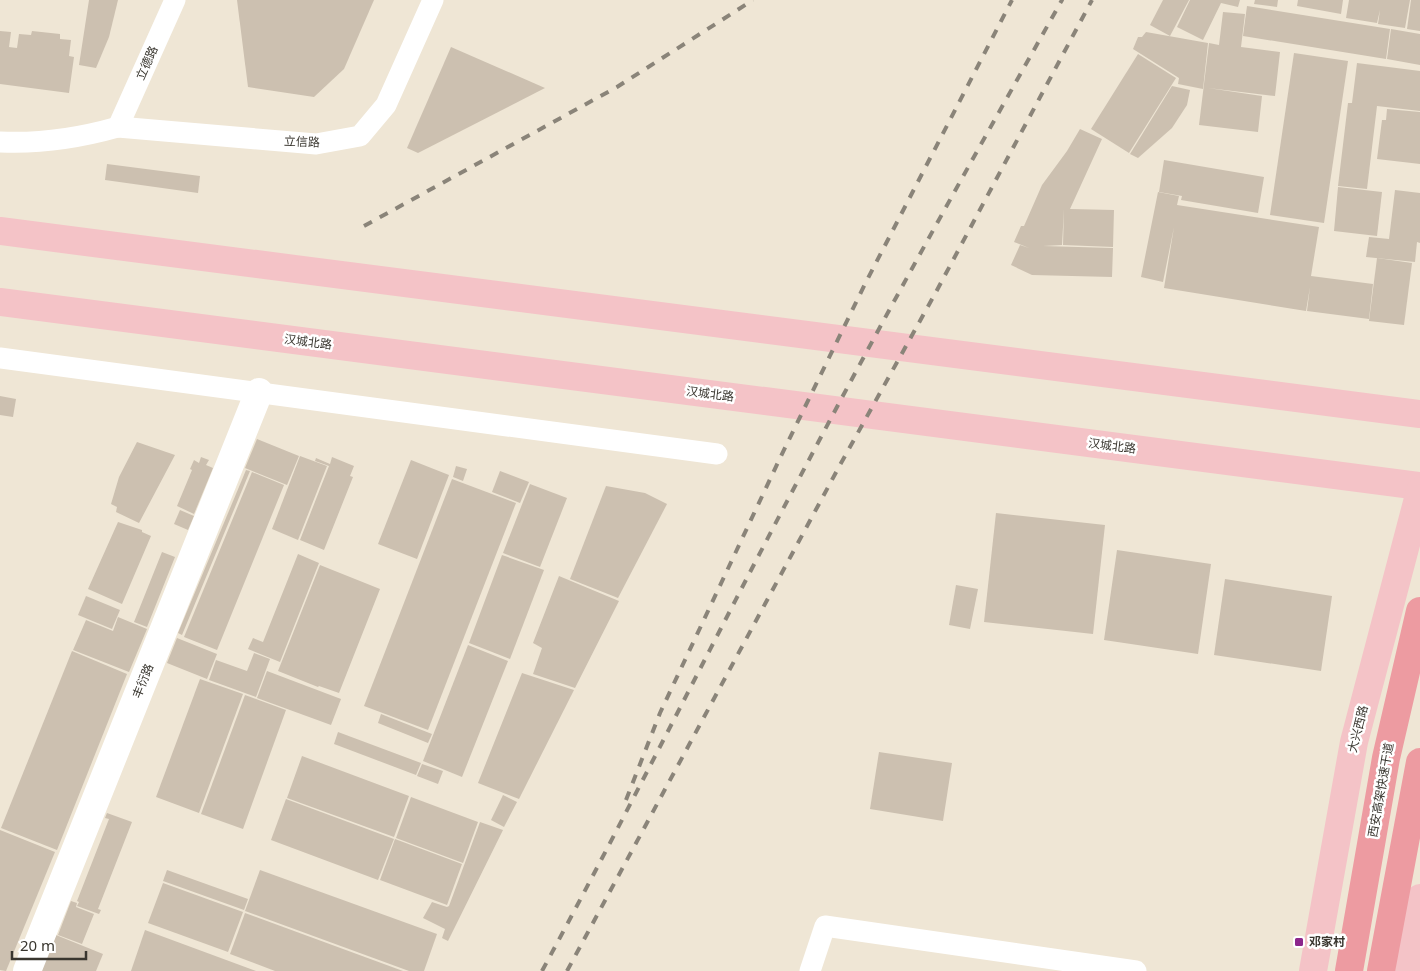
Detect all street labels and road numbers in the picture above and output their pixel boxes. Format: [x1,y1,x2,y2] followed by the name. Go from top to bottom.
[131,43,162,83] street label: 立德路
[284,132,320,151] street label: 立信路
[283,330,333,353] street label: 汉城北路
[685,382,735,405] street label: 汉城北路
[1087,434,1137,457] street label: 汉城北路
[128,661,157,701] street label: 丰衍路
[1343,704,1372,754] street label: 大兴西路
[1364,741,1397,839] street label: 西安高架快速干道

